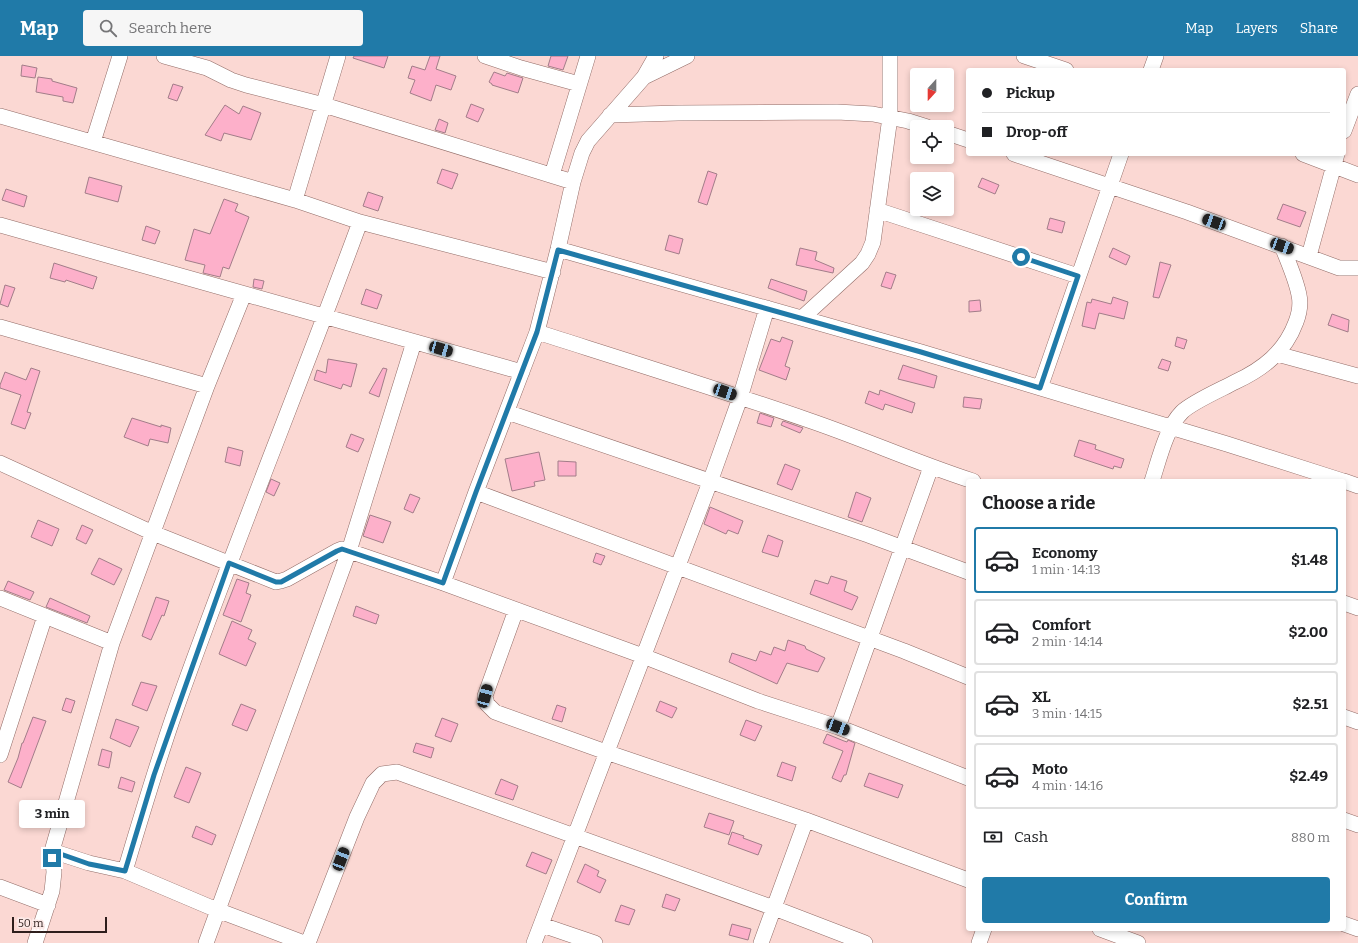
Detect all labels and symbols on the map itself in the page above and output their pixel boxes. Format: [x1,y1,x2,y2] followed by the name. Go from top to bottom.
[910,68,954,112] north arrow
[1201,212,1227,232] car
[1269,236,1295,256] car
[1012,248,1030,266] route start
[428,340,454,358] car
[712,382,738,402] car
[476,683,494,709] car
[825,717,851,737] car
[19,800,85,828] callout: 3 min
[331,846,351,872] car
[43,849,61,867] route end
[12,915,107,934] scale bar

